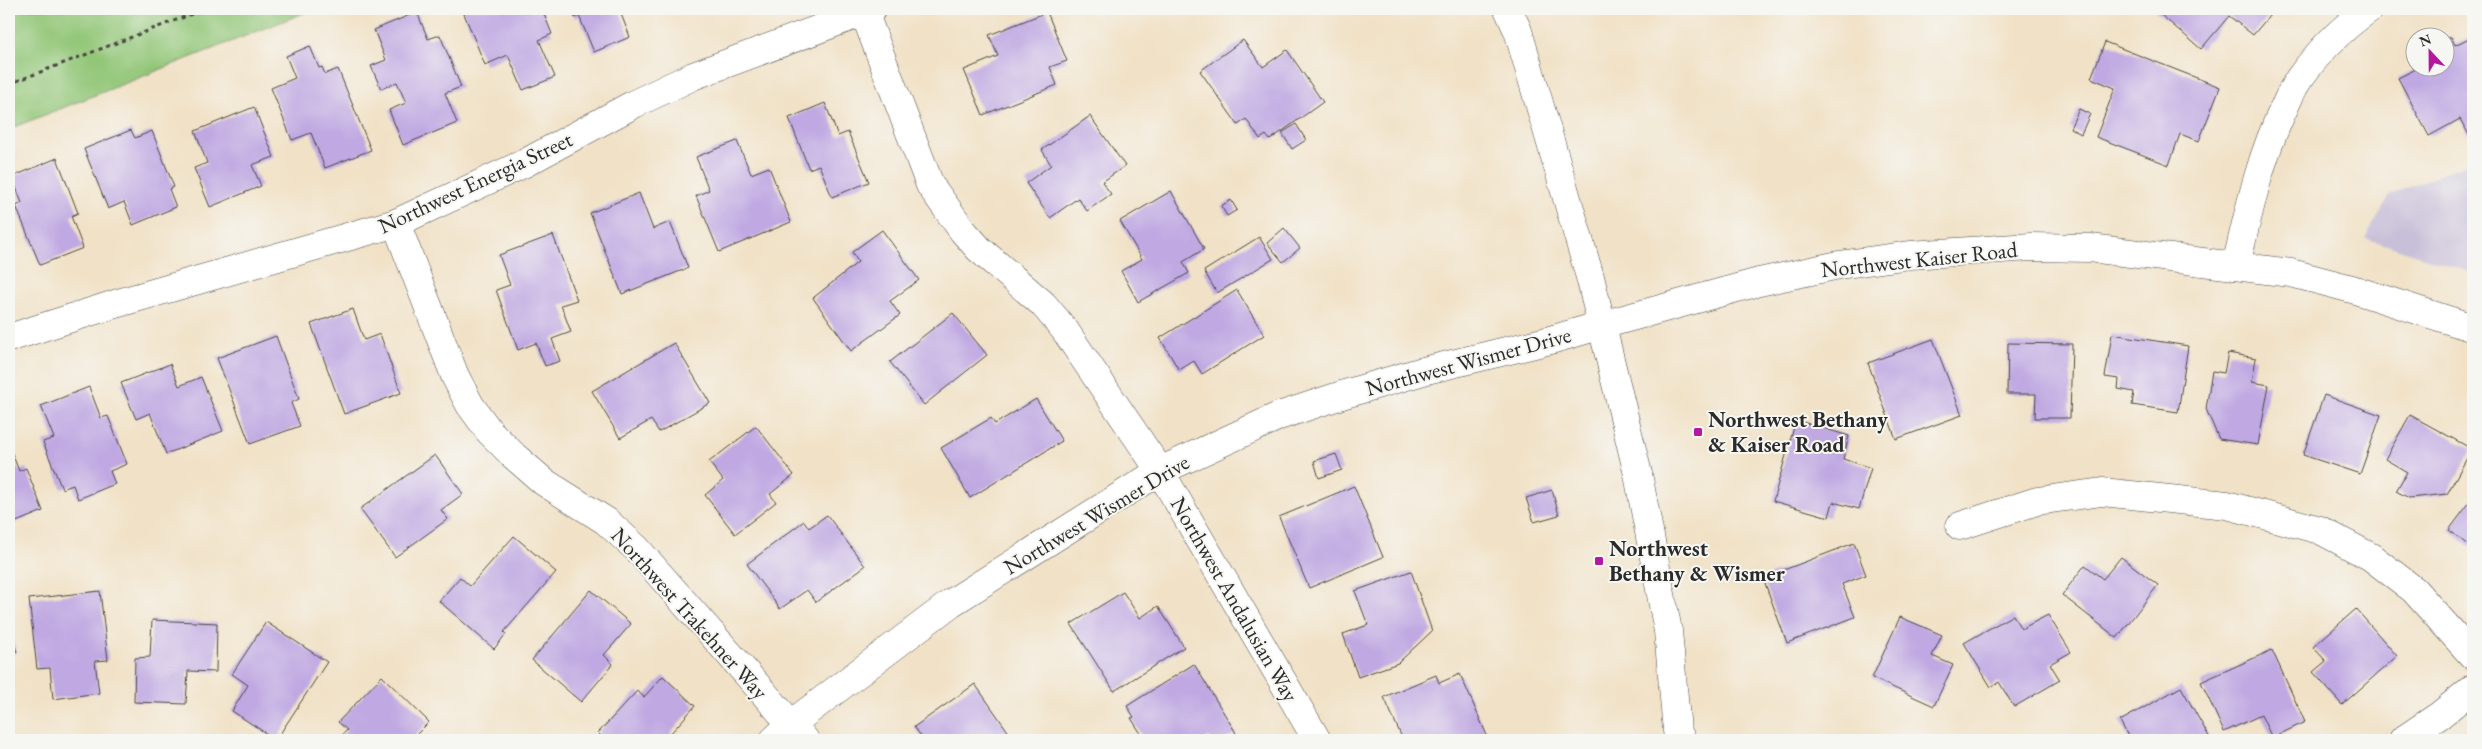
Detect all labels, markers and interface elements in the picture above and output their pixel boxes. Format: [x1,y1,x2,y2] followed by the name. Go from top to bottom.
[2404,28,2454,78] north arrow
[2417,29,2434,50] text: N
[373,125,577,240] street label: Northwest Energia Street
[1819,235,2020,284] street label: Northwest Kaiser Road
[1362,320,1574,403] street label: Northwest Wismer Drive
[1708,405,1888,459] place label: Northwest Bethany & Kaiser Road
[1692,426,1704,438] marker: Northwest Bethany & Kaiser Road
[998,447,1195,581] street label: Northwest Wismer Drive
[1164,492,1305,707] street label: Northwest Andalusian Way
[605,521,775,706] street label: Northwest Trakehner Way
[1609,534,1786,588] place label: Northwest Bethany & Wismer
[1593,555,1605,567] marker: Northwest Bethany & Wismer

